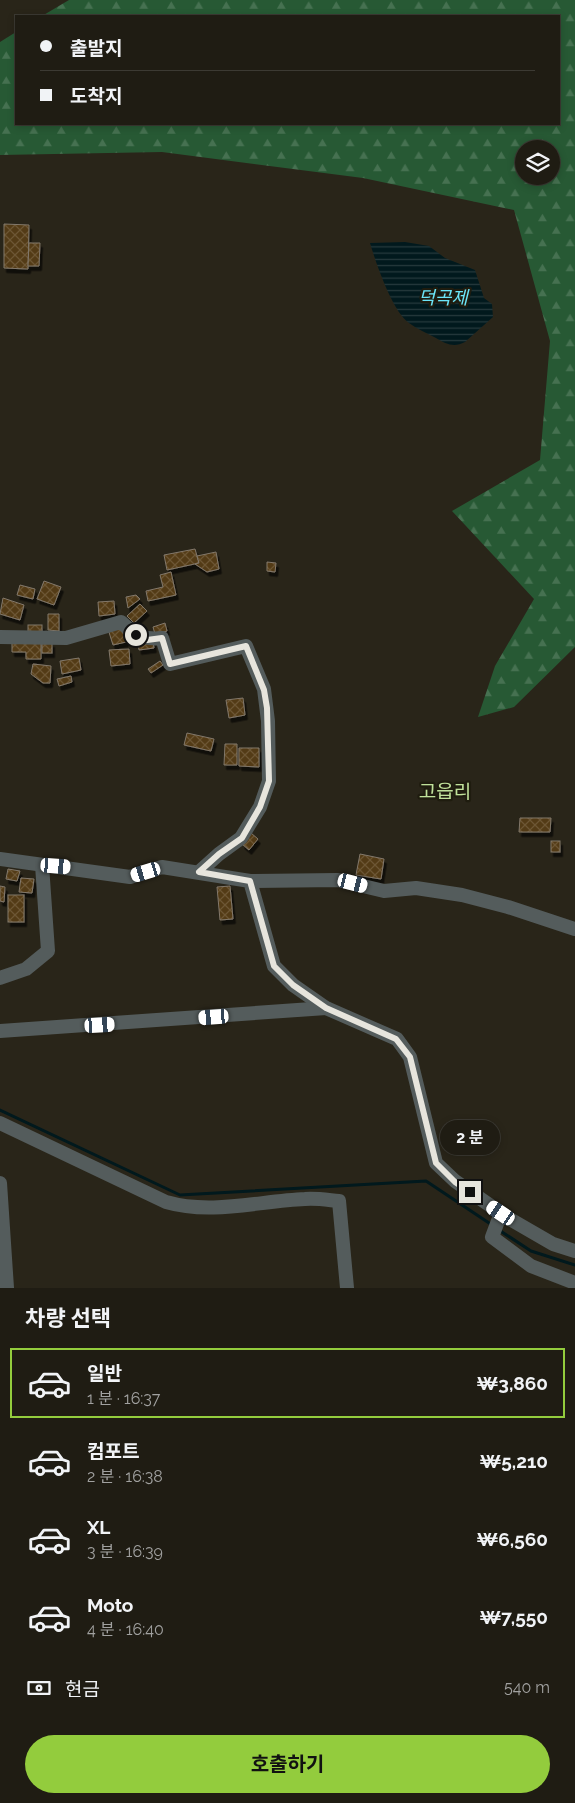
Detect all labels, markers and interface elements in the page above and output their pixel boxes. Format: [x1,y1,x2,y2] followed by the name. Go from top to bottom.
[70,37,122,59] text: 출발지
[70,85,122,107] text: 도착지
[515,140,560,185] map controls
[515,140,560,185] button: layers
[418,287,470,308] water label: 덕곡제
[125,624,147,646] route start
[419,780,471,802] district label: 고읍리
[40,857,71,875] car
[129,860,162,884] car
[336,872,369,894] car
[198,1008,229,1026] car
[84,1017,115,1033] car
[440,1120,500,1154] callout: 2 분
[456,1128,484,1147] text: 2 분
[459,1181,481,1203] route end
[484,1198,517,1228] car
[25,1305,111,1331] text: 차량 선택
[27,1361,72,1406] icon: car
[87,1362,122,1384] text: 일반
[476,1372,548,1394] text: ₩3,860
[87,1389,160,1408] text: 1 분 · 16:37
[27,1439,72,1484] icon: car
[87,1440,139,1462] text: 컴포트
[479,1450,548,1472] text: ₩5,210
[87,1467,163,1486] text: 2 분 · 16:38
[87,1516,110,1538] text: XL
[27,1517,72,1562] icon: car
[476,1528,548,1550] text: ₩6,560
[87,1542,163,1561] text: 3 분 · 16:39
[87,1594,133,1616] text: Moto
[27,1595,72,1640] icon: car
[479,1606,548,1628] text: ₩7,550
[87,1620,164,1639] text: 4 분 · 16:40
[25,1674,53,1702] icon: cash
[65,1678,100,1700] text: 현금
[504,1678,550,1697] text: 540 m
[25,1735,550,1793] button: 호출하기

